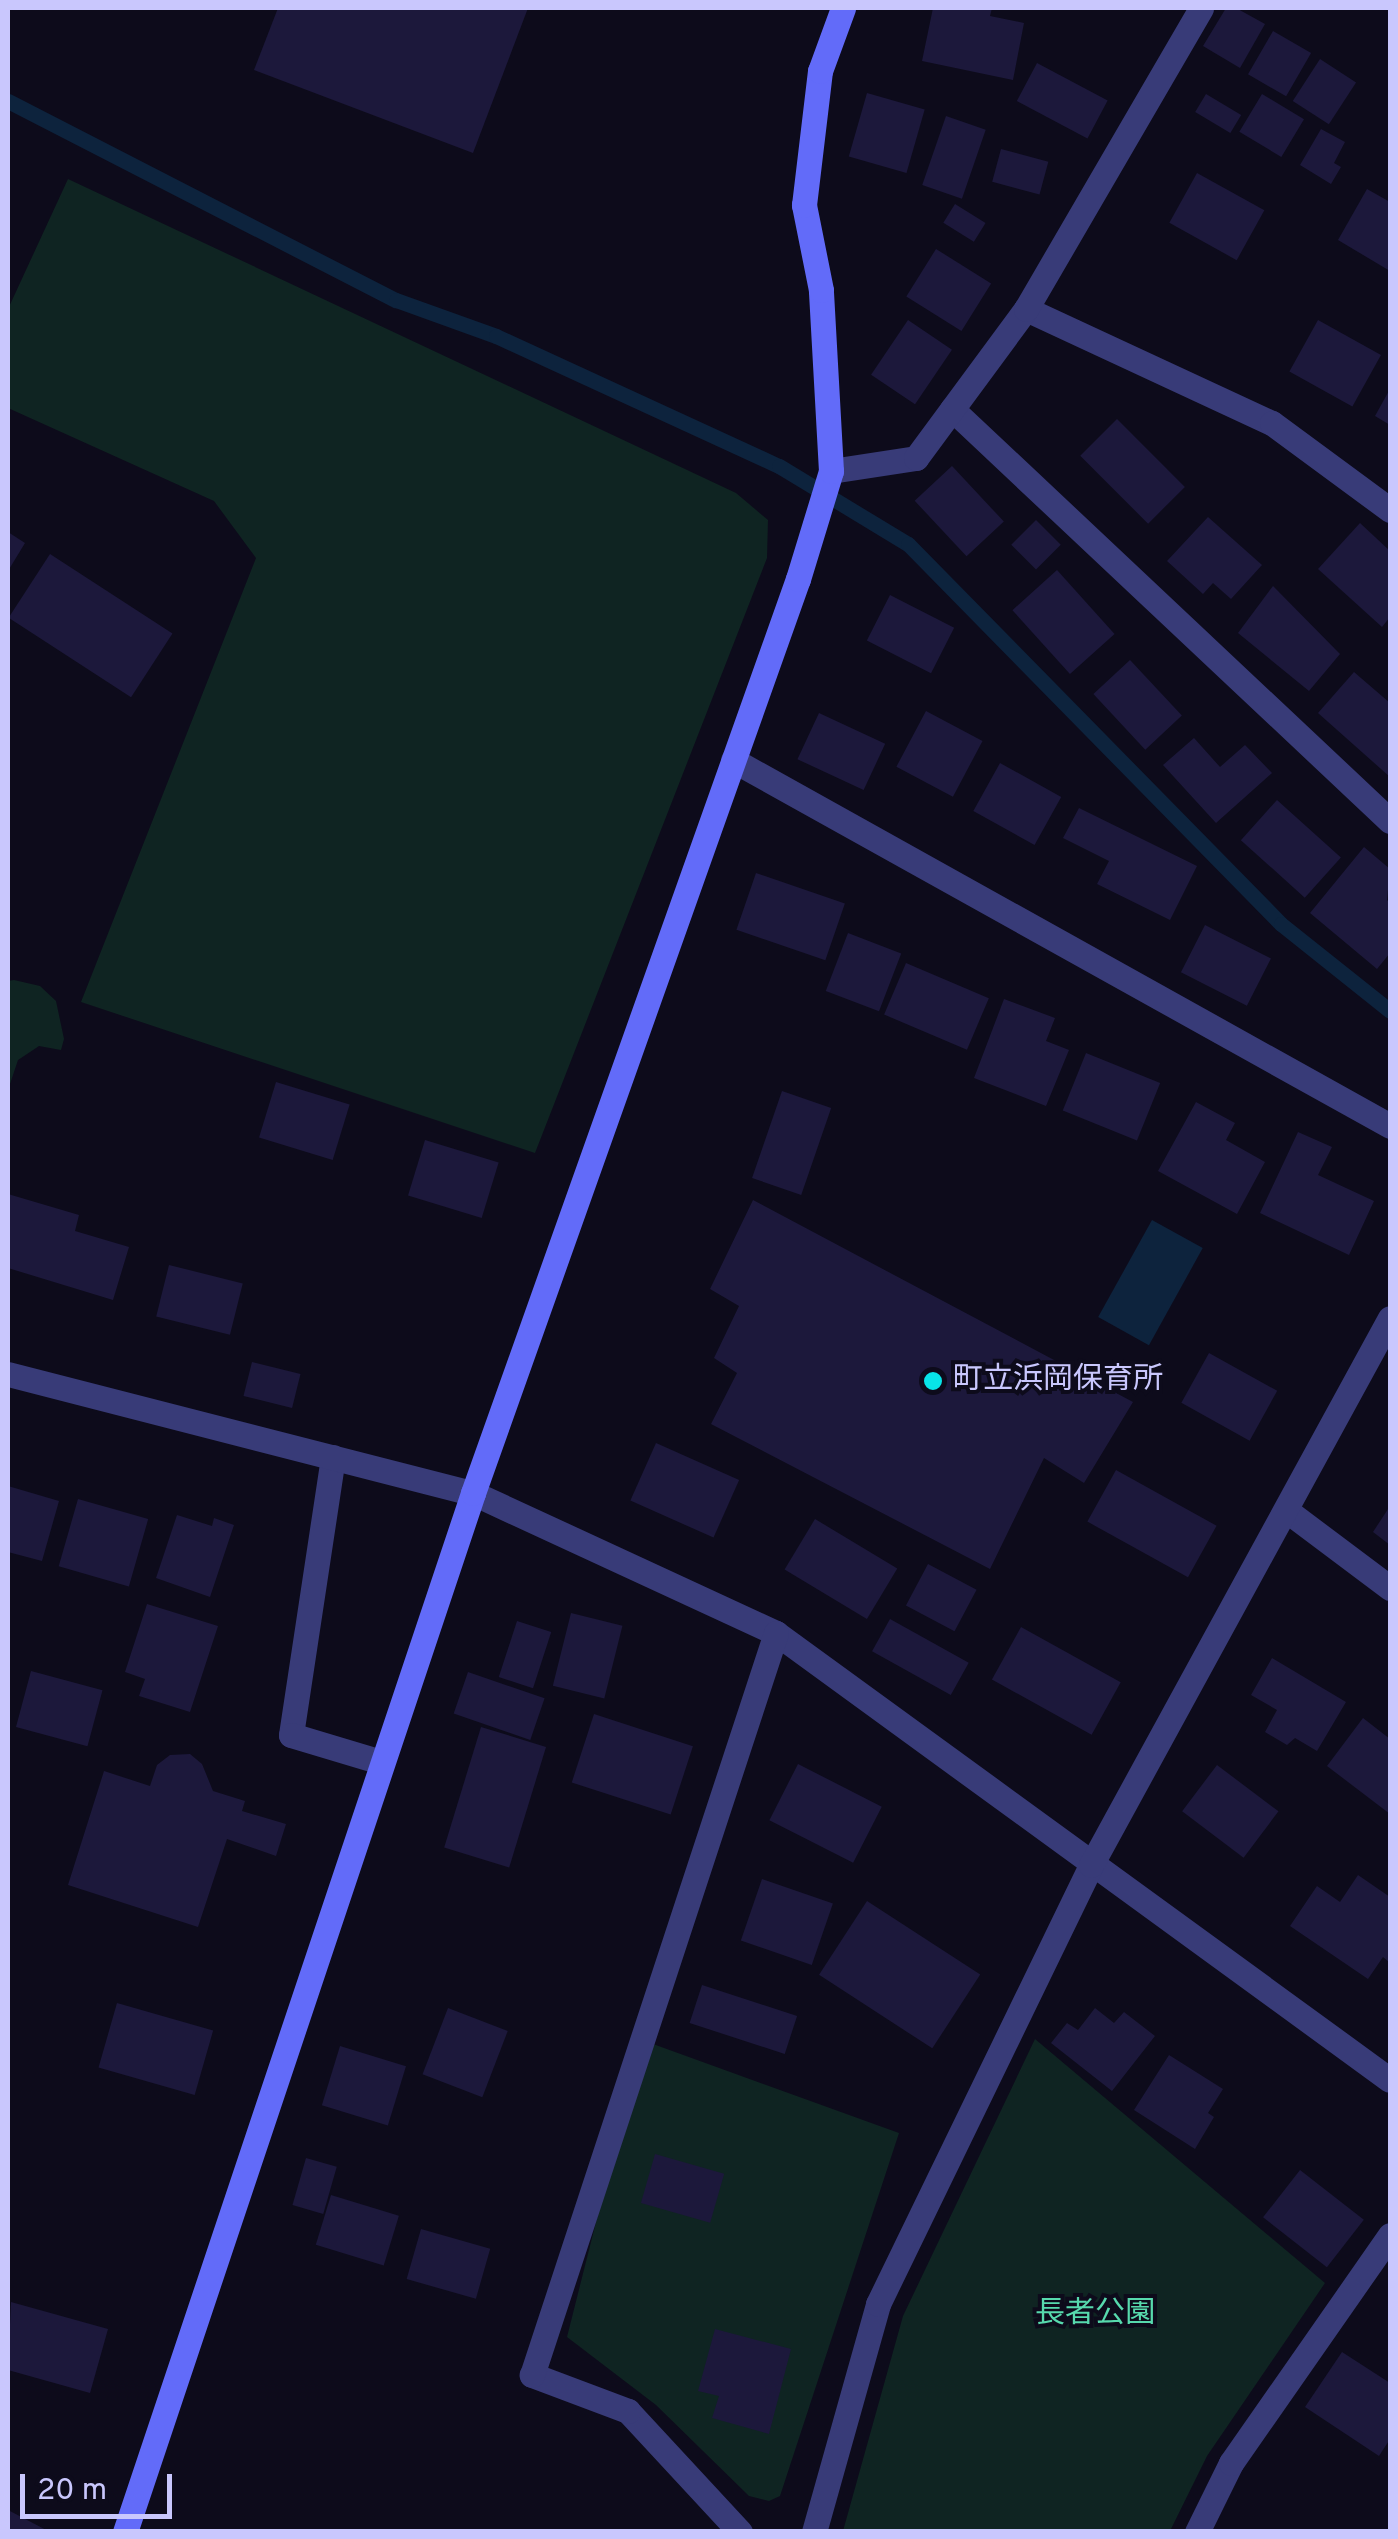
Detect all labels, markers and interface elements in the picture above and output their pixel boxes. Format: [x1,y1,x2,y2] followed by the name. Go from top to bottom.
[953,1363,1163,1399] place label: 町立浜岡保育所
[922,1370,944,1392] marker: 町立浜岡保育所
[1035,2297,1155,2333] park label: 長者公園
[25,2454,178,2516] scale bar
[37,2473,107,2510] text: 20 m

